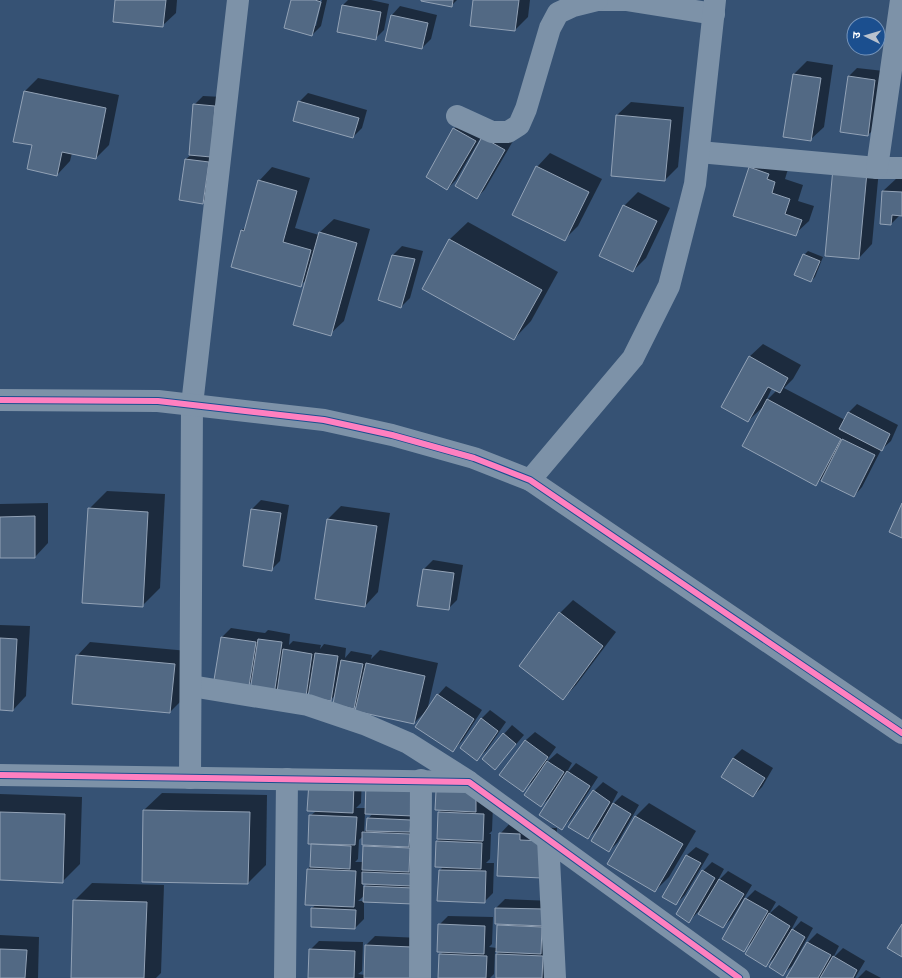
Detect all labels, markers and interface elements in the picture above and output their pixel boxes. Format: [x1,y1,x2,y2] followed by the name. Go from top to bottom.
[846,16,886,56] north arrow
[849,31,862,39] text: उ

